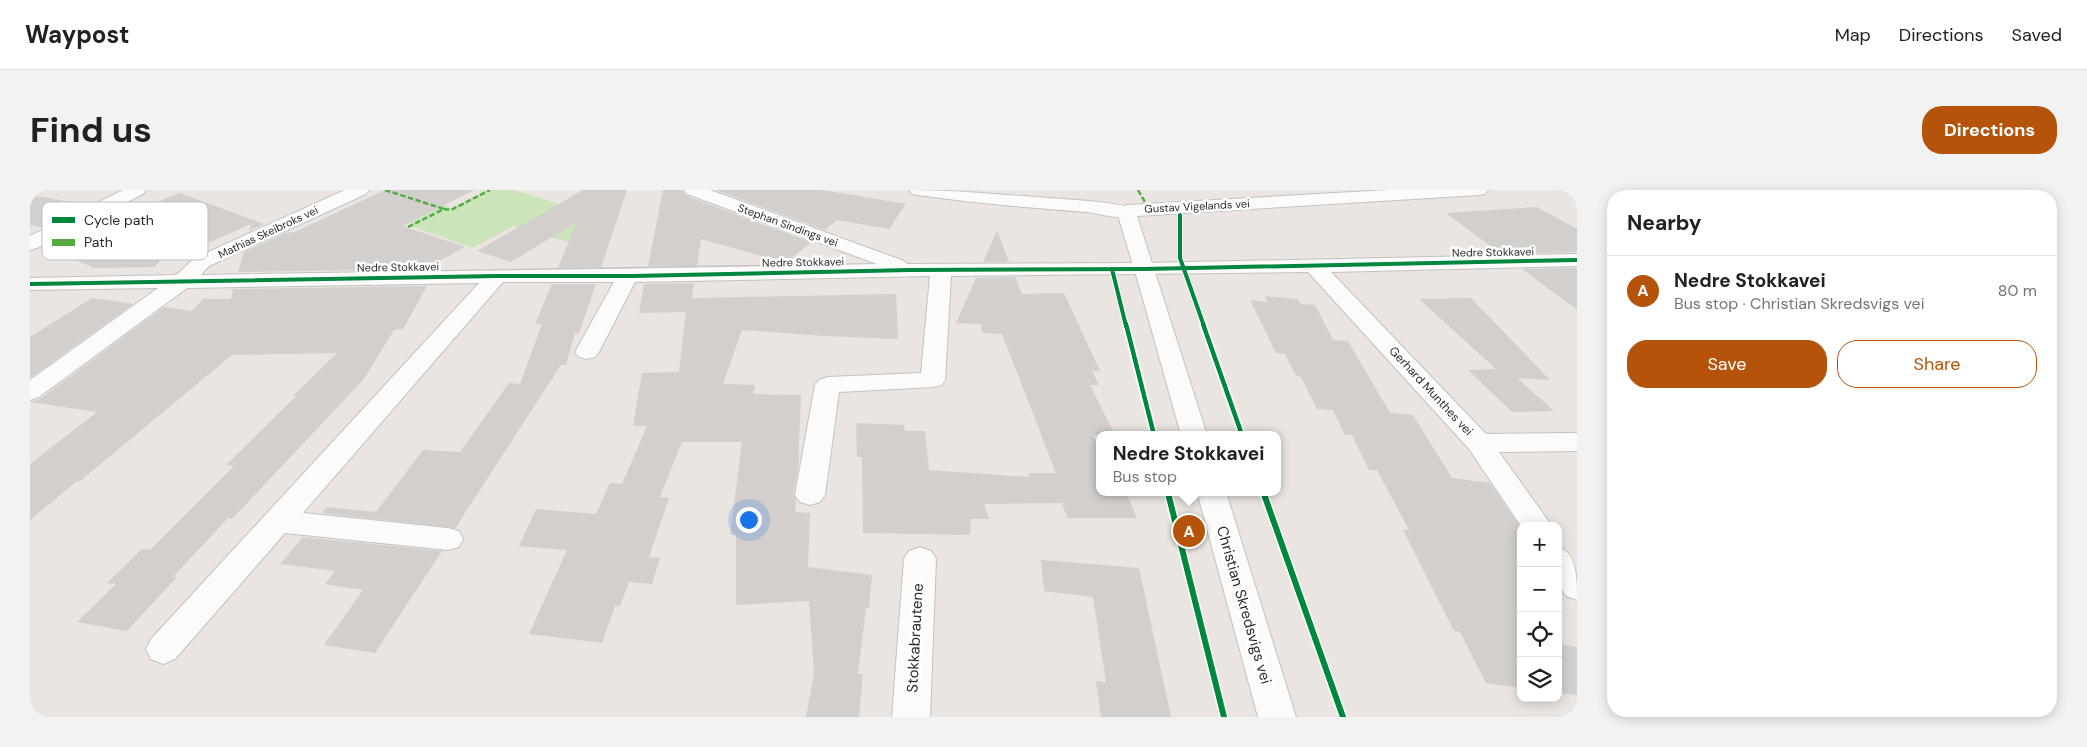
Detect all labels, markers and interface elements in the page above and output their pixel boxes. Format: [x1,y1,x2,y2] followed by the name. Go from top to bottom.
[25,19,129,50] text: Waypost
[1835,23,1871,47] text: Map
[1899,23,1984,47] text: Directions
[2012,23,2062,47] text: Saved
[1922,106,2057,154] button: Directions
[30,107,152,153] text: Find us
[1144,196,1250,216] street label: Gustav Vigelands vei
[736,200,840,250] street label: Stephan Sindings vei
[42,202,208,260] legend
[216,203,320,261] street label: Mathias Skeibroks vei
[1627,209,1701,237] text: Nearby
[84,211,154,229] text: Cycle path
[84,233,113,251] text: Path
[1452,244,1534,260] street label: Nedre Stokkavei
[762,254,844,270] street label: Nedre Stokkavei
[357,259,439,275] street label: Nedre Stokkavei
[1674,268,1826,293] text: Nedre Stokkavei
[1637,280,1649,301] text: A
[1998,280,2037,301] text: 80 m
[1674,293,1925,314] text: Bus stop · Christian Skredsvigs vei
[1627,340,1827,388] button: Save
[1837,340,2037,388] button: Share
[1386,343,1476,439] street label: Gerhard Munthes vei
[1096,431,1281,496] popup
[1113,441,1264,466] text: Nedre Stokkavei
[1113,466,1177,487] text: Bus stop
[736,507,762,533] your location
[1173,512,1205,550] pin: A
[1517,522,1562,702] map controls
[1517,522,1562,567] button: +
[1212,524,1276,686] street label: Christian Skredsvigs vei
[1517,567,1562,612] button: −
[902,583,928,693] street label: Stokkabrautene
[1517,612,1562,657] button: locate
[1517,657,1562,702] button: layers

